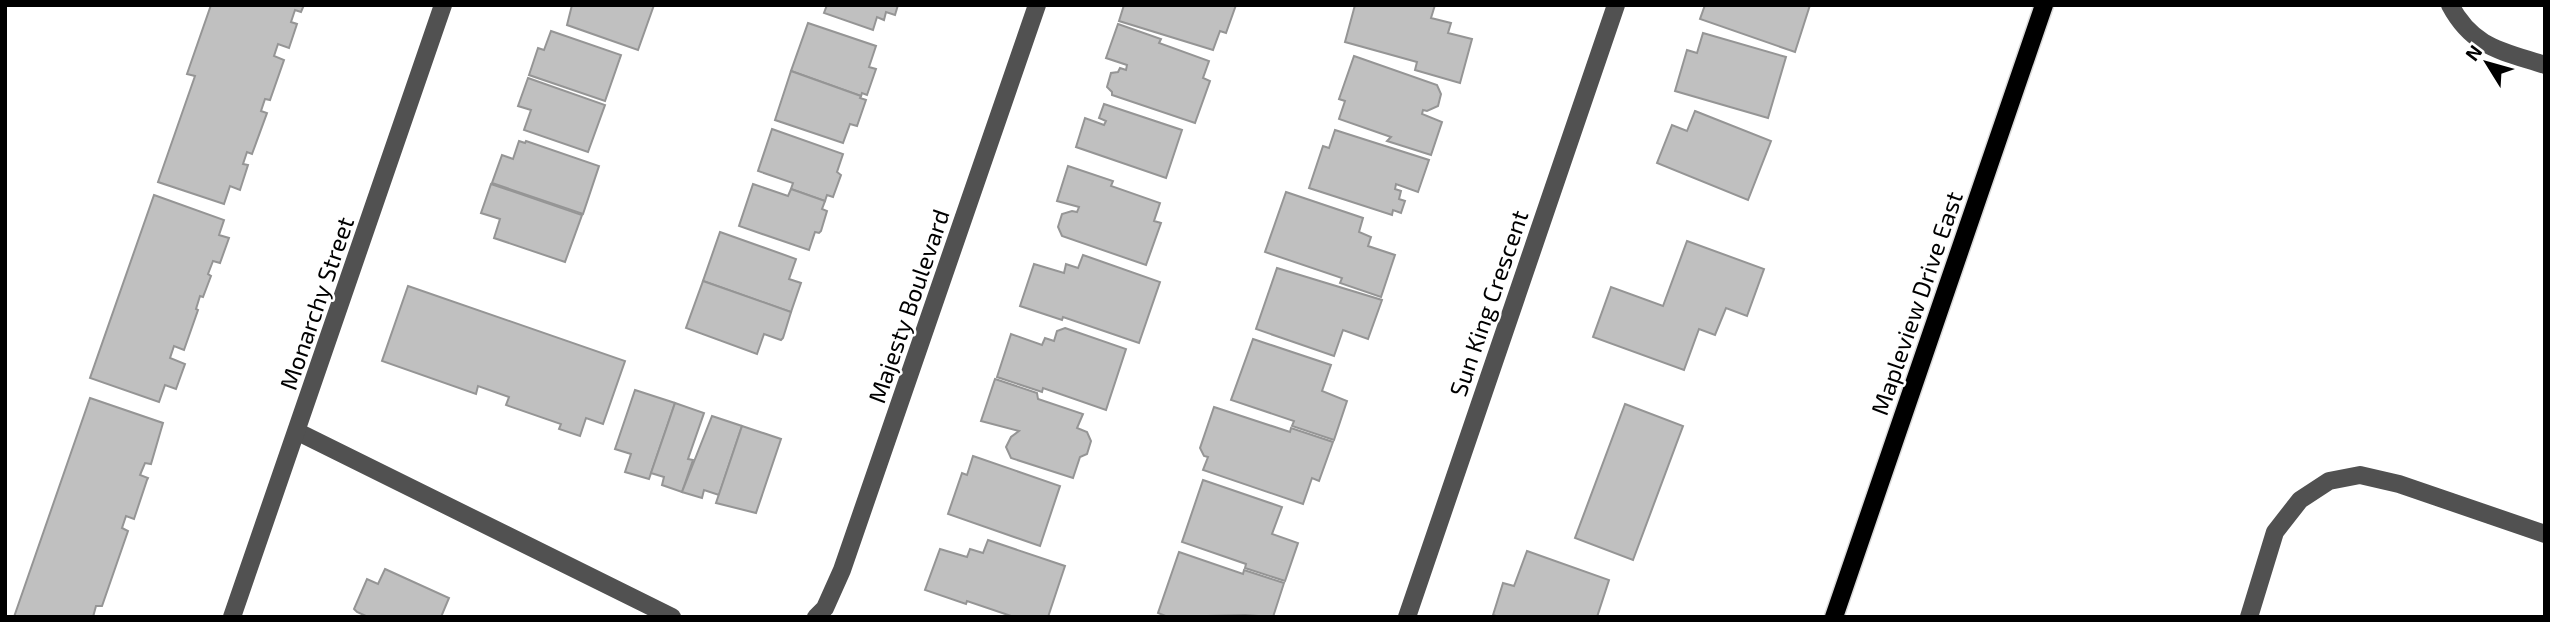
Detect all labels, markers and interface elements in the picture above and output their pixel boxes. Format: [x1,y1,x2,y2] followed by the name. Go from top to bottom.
[2452,28,2522,98] north arrow
[2460,40,2486,65] text: N
[1864,187,1968,419] street label: Mapleview Drive East
[861,205,955,407] street label: Majesty Boulevard
[1443,206,1533,400] street label: Sun King Crescent
[273,213,359,393] street label: Monarchy Street

